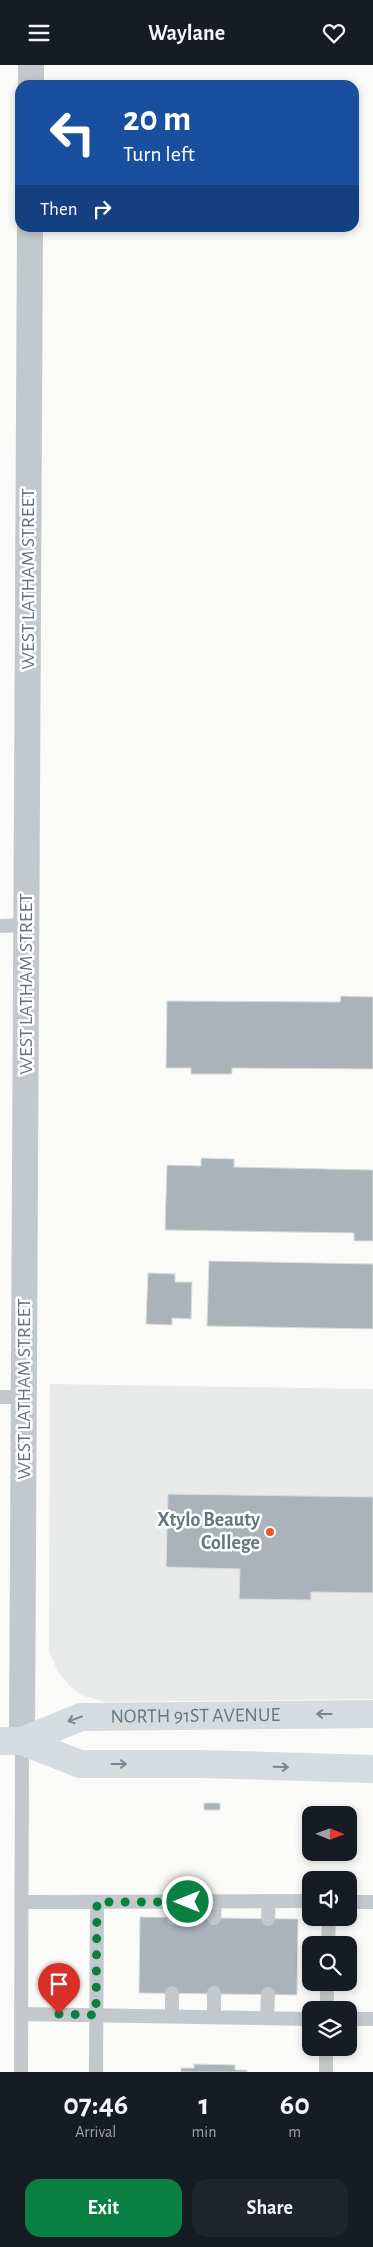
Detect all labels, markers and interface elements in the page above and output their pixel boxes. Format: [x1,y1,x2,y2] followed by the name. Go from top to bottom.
[25,19,53,47] icon: menu
[320,19,348,47] icon: heart
[148,22,225,44] text: Waylane
[40,100,105,165] icon: left
[123,102,191,137] text: 20 m
[123,143,195,165] text: Turn left
[88,195,116,223] icon: right
[40,200,78,219] text: Then
[18,488,38,670] street label: WEST LATHAM STREET
[16,893,36,1075] street label: WEST LATHAM STREET
[14,1298,34,1480] street label: WEST LATHAM STREET
[157,1510,260,1553] place label: Xtylo Beauty College
[264,1526,276,1538] marker: Xtylo Beauty College
[110,1705,281,1727] street label: NORTH 91ST AVENUE
[317,1709,333,1719] one-way arrow
[68,1715,83,1724] one-way arrow
[110,1759,127,1769] one-way arrow
[273,1762,289,1772] one-way arrow
[302,1806,358,1861] north arrow
[302,1806,357,2056] map controls
[302,1871,357,1926] button: sound
[161,1875,213,1927] position arrow
[302,1936,357,1991] button: search
[38,1963,80,2014] pin
[45,1970,73,1998] icon: arrive
[302,2001,357,2056] button: layers
[63,2090,128,2120] text: 07:46
[199,2090,209,2120] text: 1
[280,2090,310,2120] text: 60
[75,2124,116,2140] text: Arrival
[191,2124,216,2140] text: min
[288,2124,301,2140] text: m
[25,2179,182,2237] button: Exit
[192,2179,348,2237] button: Share

